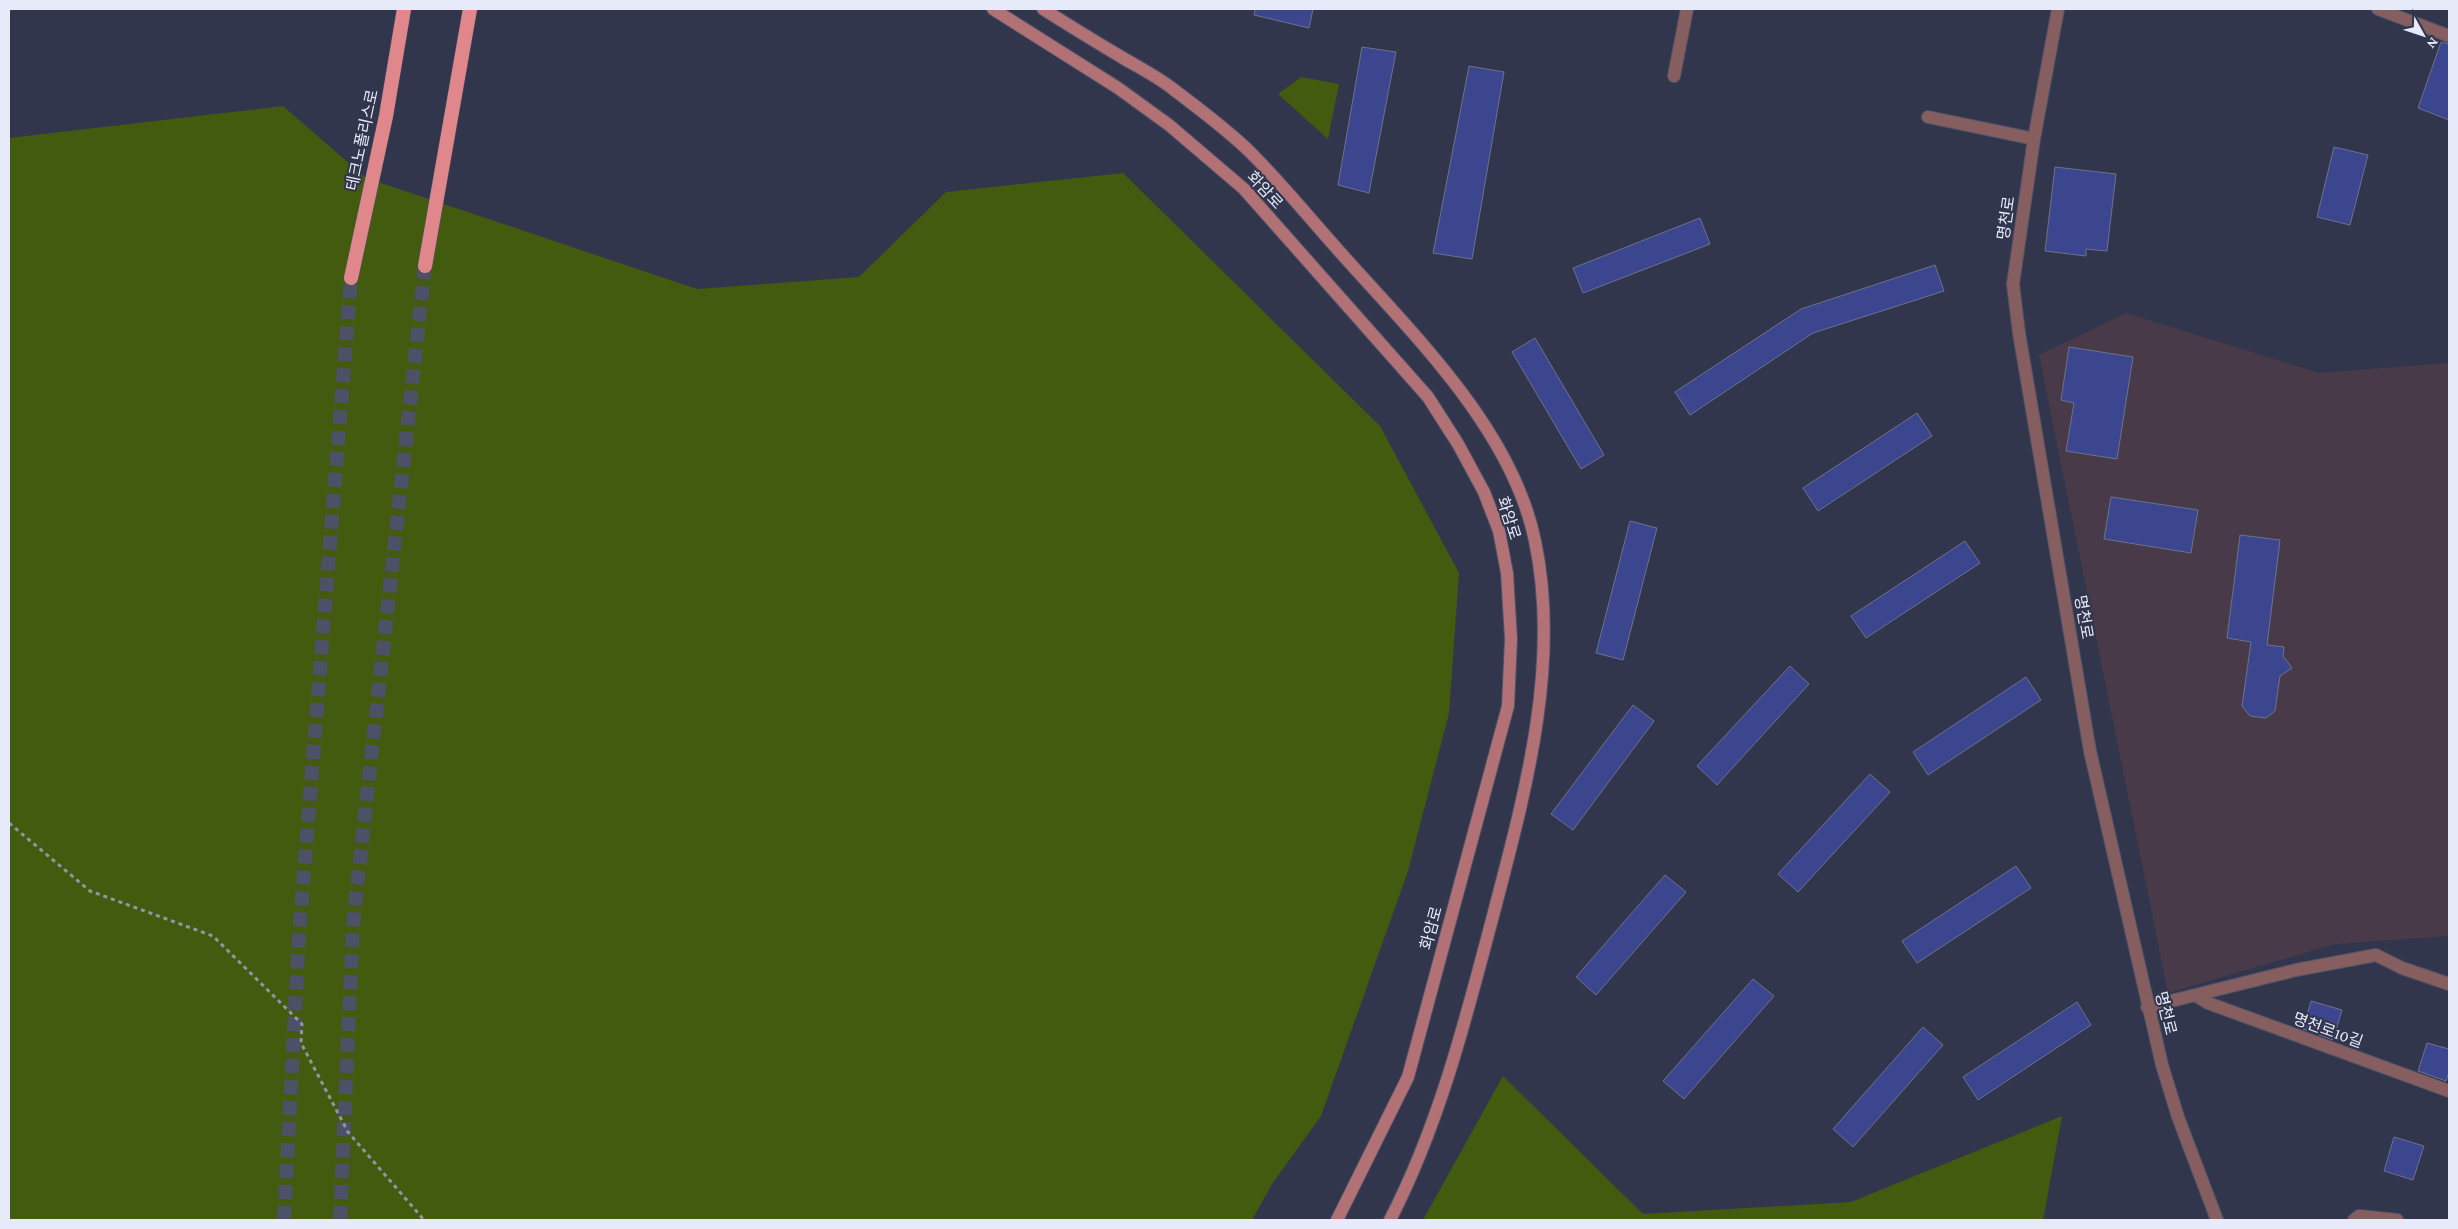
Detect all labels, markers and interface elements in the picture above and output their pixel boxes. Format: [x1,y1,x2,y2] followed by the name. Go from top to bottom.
[2398,10,2448,60] north arrow
[2423,35,2442,53] text: N
[343,88,381,192] street label: 테크노폴리스로
[1244,168,1286,212] street label: 화암로
[1995,195,2018,241] street label: 명천로
[1494,494,1524,542] street label: 화암로
[2072,594,2096,640] street label: 명천로
[1417,904,1445,952] street label: 화암로
[2152,990,2180,1037] street label: 명천로
[2291,1009,2365,1051] street label: 명천로10길

